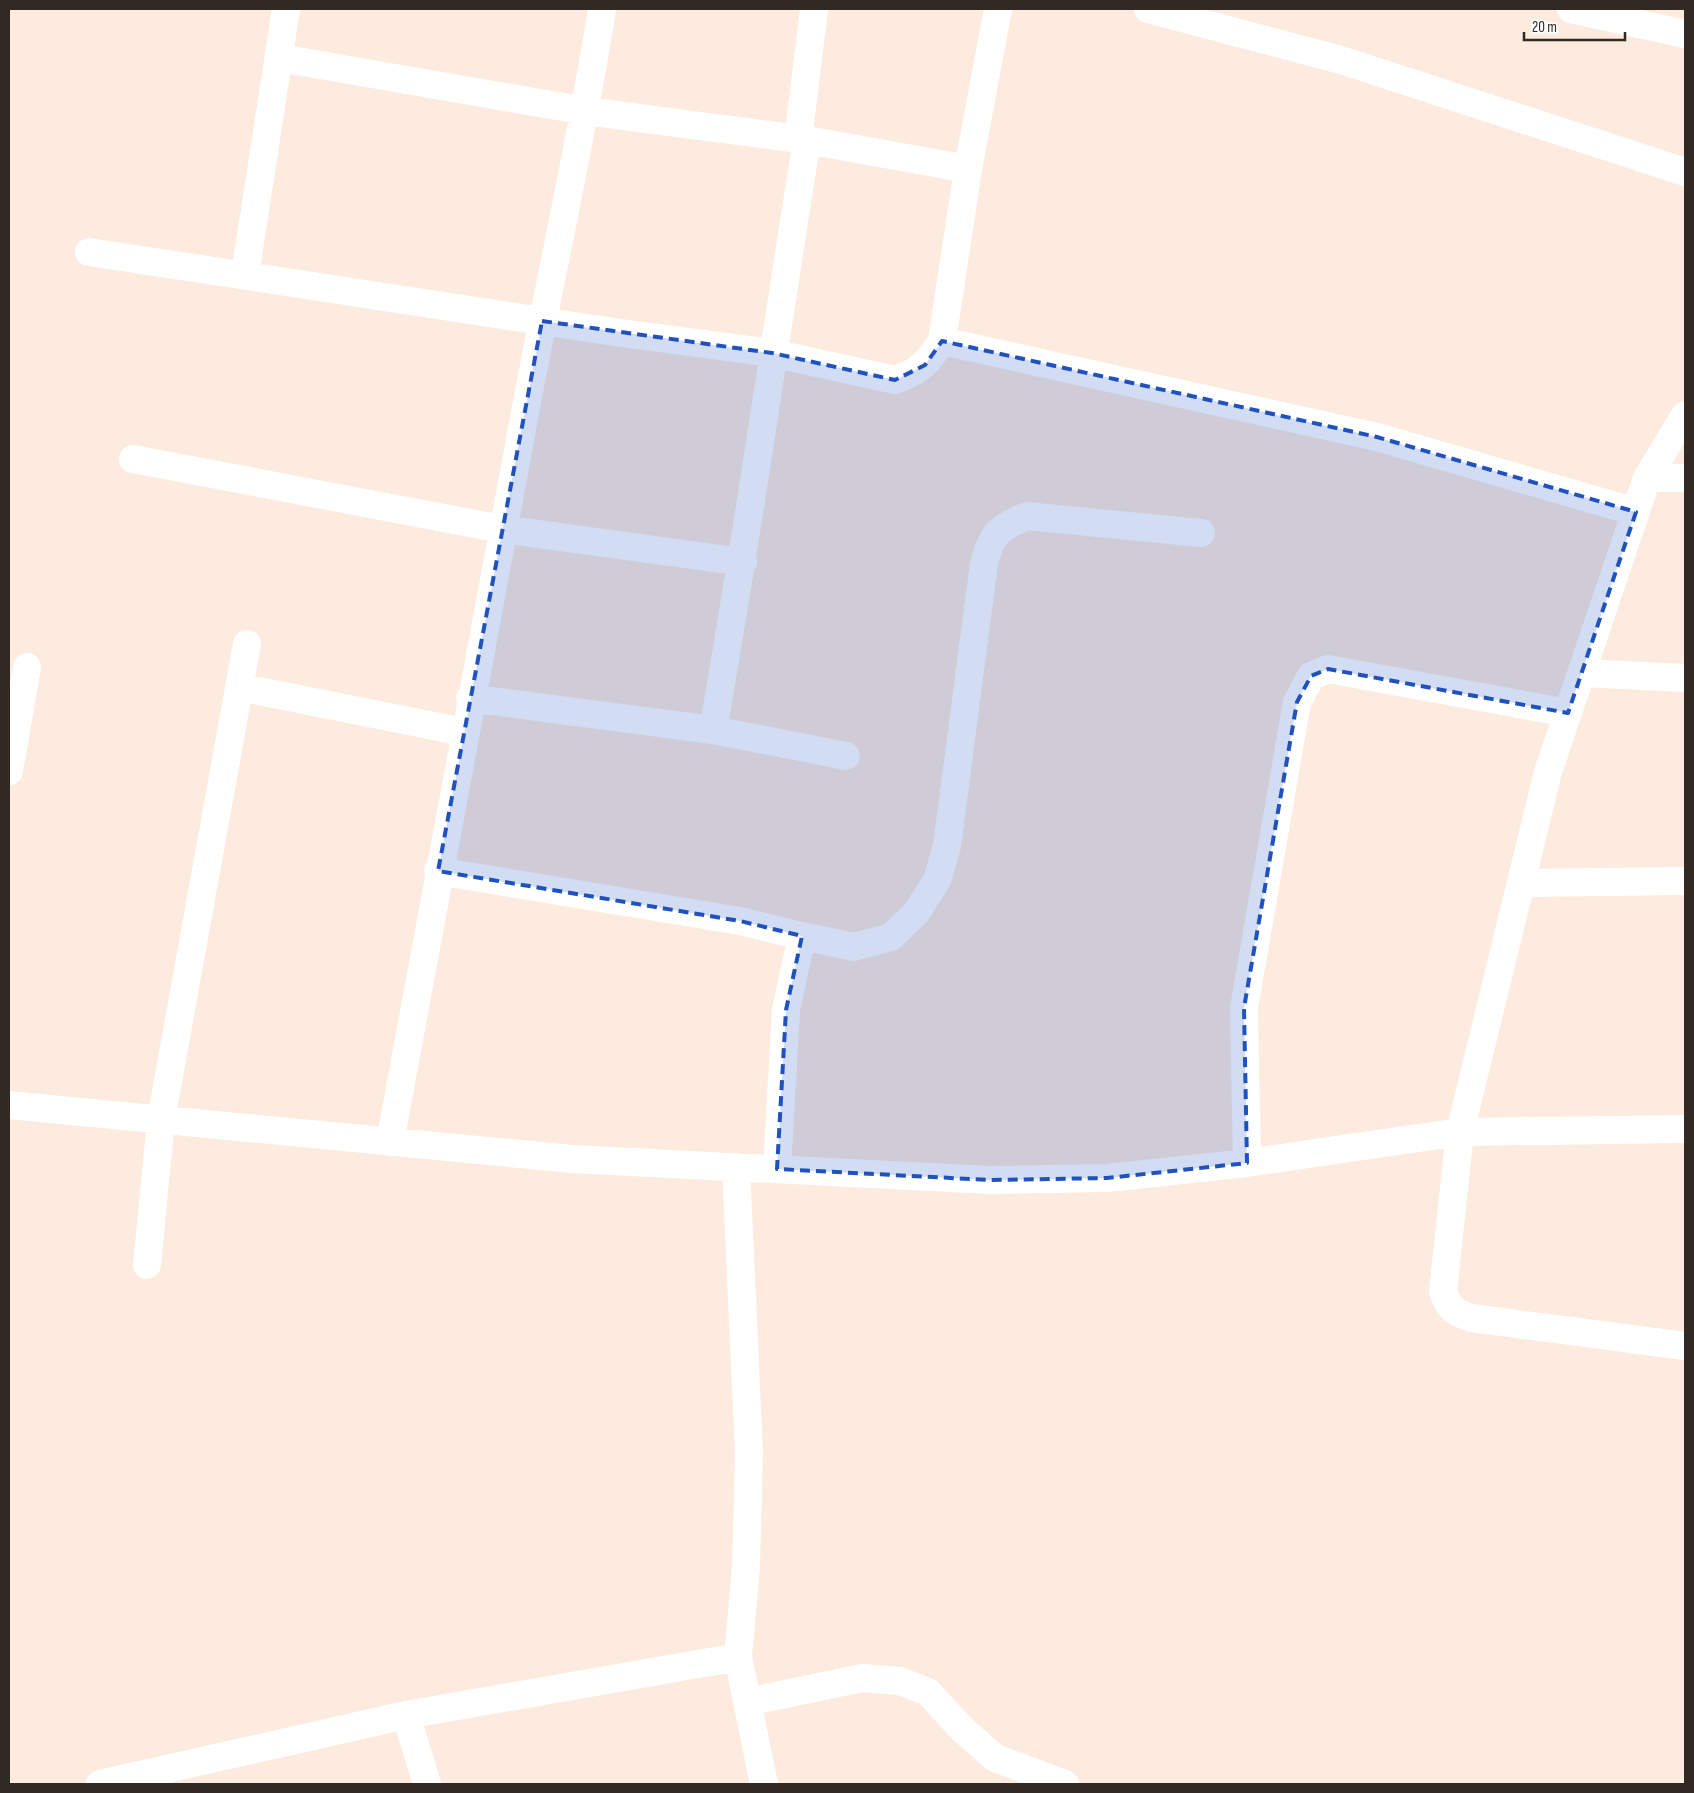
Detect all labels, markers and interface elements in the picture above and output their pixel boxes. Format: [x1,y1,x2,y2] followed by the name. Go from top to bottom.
[1524,10,1625,42] scale bar
[1532,18,1557,37] text: 20 m

